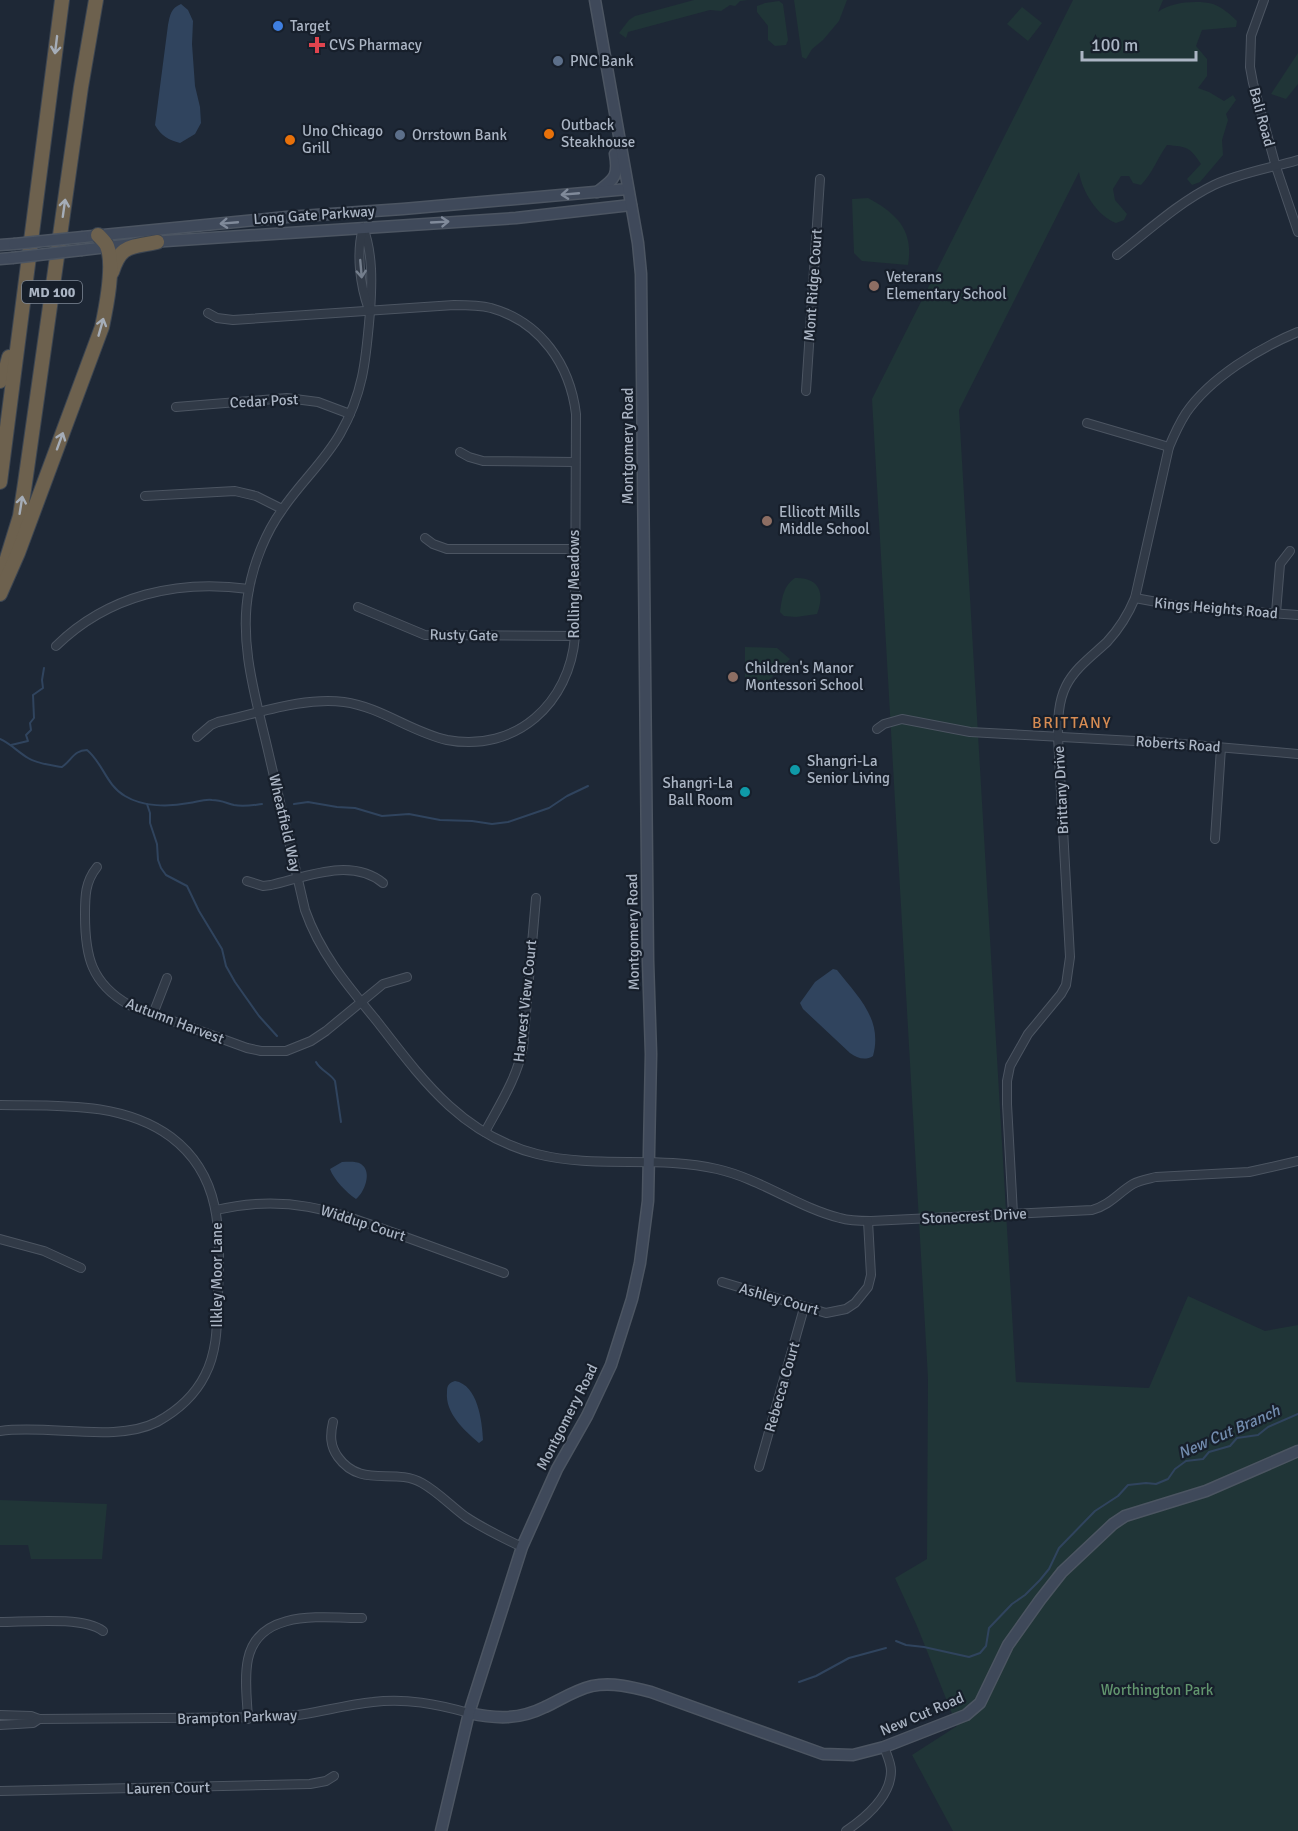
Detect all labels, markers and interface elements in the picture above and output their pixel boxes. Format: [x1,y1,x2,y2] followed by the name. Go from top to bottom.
[290,17,330,35] place label: Target
[271,19,285,33] marker: Target
[1082,24,1196,62] scale bar
[1091,34,1138,56] text: 100 m
[51,35,62,55] one-way arrow
[329,36,422,54] place label: CVS Pharmacy
[310,38,324,52] marker: CVS Pharmacy
[570,52,634,70] place label: PNC Bank
[551,54,565,68] marker: PNC Bank
[1245,85,1279,149] street label: Bali Road
[561,116,635,151] place label: Outback Steakhouse
[302,122,383,157] place label: Uno Chicago Grill
[412,126,507,144] place label: Orrstown Bank
[542,127,556,141] marker: Outback Steakhouse
[393,128,407,142] marker: Orrstown Bank
[283,133,297,147] marker: Uno Chicago Grill
[560,189,580,200] one-way arrow
[58,198,69,218] one-way arrow
[253,202,375,228] street label: Long Gate Parkway
[430,217,450,228] one-way arrow
[219,218,239,229] one-way arrow
[800,228,826,342] street label: Mont Ridge Court
[356,259,367,279] one-way arrow
[886,268,1007,303] place label: Veterans Elementary School
[867,279,881,293] marker: Veterans Elementary School
[22,281,82,303] road number: MD 100
[96,318,107,337] one-way arrow
[619,388,637,504] street label: Montgomery Road
[229,390,299,412] street label: Cedar Post
[55,433,66,451] one-way arrow
[16,495,27,515] one-way arrow
[779,503,870,538] place label: Ellicott Mills Middle School
[760,514,774,528] marker: Ellicott Mills Middle School
[565,529,583,638] street label: Rolling Meadows
[1153,594,1279,622] street label: Kings Heights Road
[429,625,499,645] street label: Rusty Gate
[745,659,863,694] place label: Children's Manor Montessori School
[726,670,740,684] marker: Children's Manor Montessori School
[1032,713,1112,733] district label: BRITTANY
[1135,732,1221,756] street label: Roberts Road
[1050,745,1072,835] street label: Brittany Drive
[807,752,890,787] place label: Shangri-La Senior Living
[788,763,802,777] marker: Shangri-La Senior Living
[265,772,305,874] street label: Wheatfield Way
[662,774,733,809] place label: Shangri-La Ball Room
[738,785,752,799] marker: Shangri-La Ball Room
[623,873,643,991] street label: Montgomery Road
[510,939,540,1063] street label: Harvest View Court
[123,994,227,1048] street label: Autumn Harvest
[318,1201,408,1245] street label: Widdup Court
[921,1204,1027,1228] street label: Stonecrest Drive
[208,1222,226,1328] street label: Ilkley Moor Lane
[737,1279,821,1319] street label: Ashley Court
[761,1340,803,1434] street label: Rebecca Court
[532,1361,602,1473] street label: Montgomery Road
[1175,1400,1284,1463] water label: New Cut Branch
[1101,1681,1214,1699] park label: Worthington Park
[877,1688,967,1740] street label: New Cut Road
[177,1706,297,1728] street label: Brampton Parkway
[126,1778,210,1798] street label: Lauren Court

